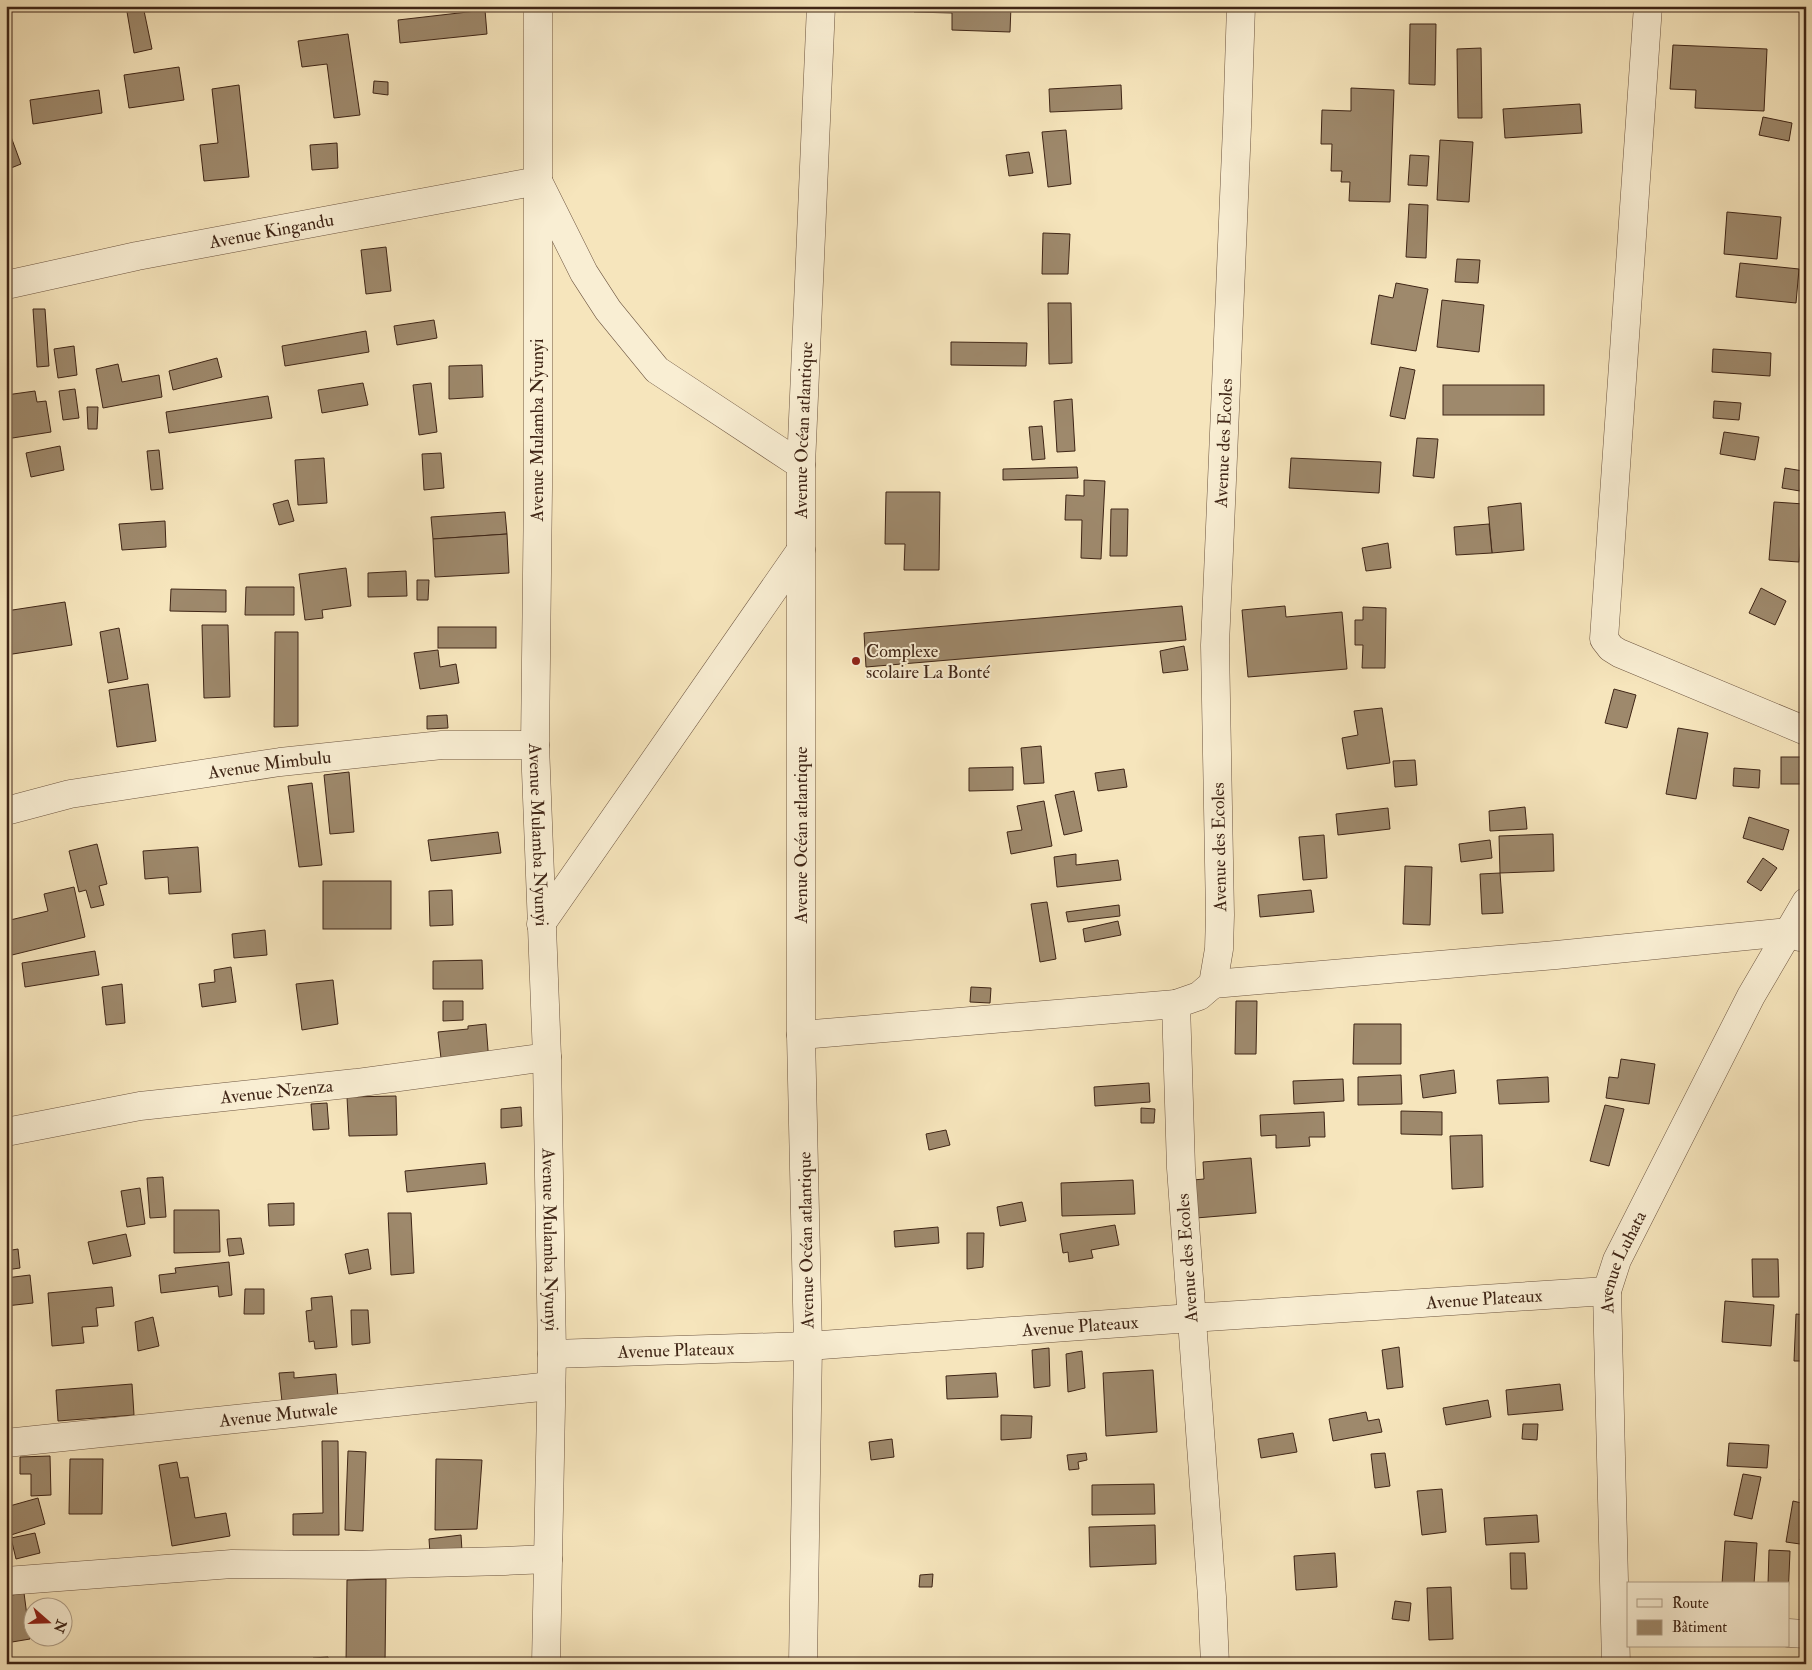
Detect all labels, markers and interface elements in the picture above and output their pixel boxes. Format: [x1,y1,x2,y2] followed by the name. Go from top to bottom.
[206,208,336,254] street label: Avenue Kingandu
[526,338,549,522] street label: Avenue Mulamba Nyunyi
[790,341,818,520] street label: Avenue Océan atlantique
[1210,378,1238,509] street label: Avenue des Ecoles
[866,640,990,684] place label: Complexe scolaire La Bonté
[850,655,862,667] marker: Complexe scolaire La Bonté
[523,742,553,927] street label: Avenue Mulamba Nyunyi
[206,746,332,785] street label: Avenue Mimbulu
[790,746,813,925] street label: Avenue Océan atlantique
[1207,782,1232,913] street label: Avenue des Ecoles
[218,1074,335,1109] street label: Avenue Nzenza
[537,1147,563,1332] street label: Avenue Mulamba Nyunyi
[793,1151,820,1330] street label: Avenue Océan atlantique
[1172,1193,1204,1324] street label: Avenue des Ecoles
[1595,1207,1652,1315] street label: Avenue Luhata
[1424,1284,1543,1315] street label: Avenue Plateaux
[1020,1311,1139,1342] street label: Avenue Plateaux
[616,1337,735,1364] street label: Avenue Plateaux
[217,1397,339,1433] street label: Avenue Mutwale
[1627,1582,1790,1648] legend
[1672,1594,1709,1613] text: Route
[22,1598,72,1648] north arrow
[49,1617,70,1636] text: N
[1672,1618,1727,1637] text: Bâtiment

